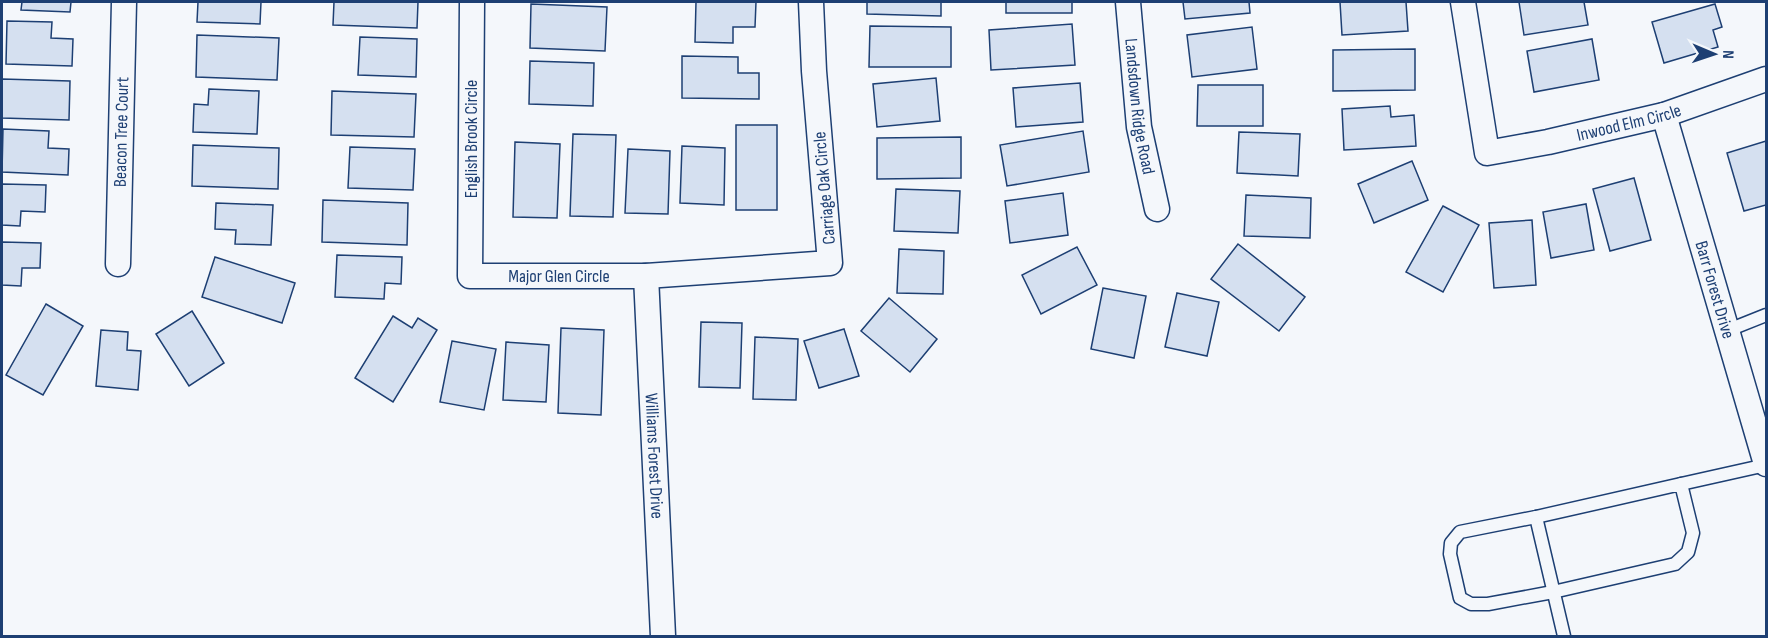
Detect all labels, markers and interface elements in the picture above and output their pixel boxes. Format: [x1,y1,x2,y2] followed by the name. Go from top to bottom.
[1684,24,1744,84] north arrow
[1120,37,1159,176] street label: Landsdown Ridge Road
[1718,50,1737,59] text: N
[110,76,133,187] street label: Beacon Tree Court
[461,80,482,198] street label: English Brook Circle
[1575,100,1684,146] street label: Inwood Elm Circle
[809,131,840,245] street label: Carriage Oak Circle
[1690,239,1739,341] street label: Barr Forest Drive
[508,266,610,287] street label: Major Glen Circle
[641,392,667,519] street label: Williams Forest Drive

